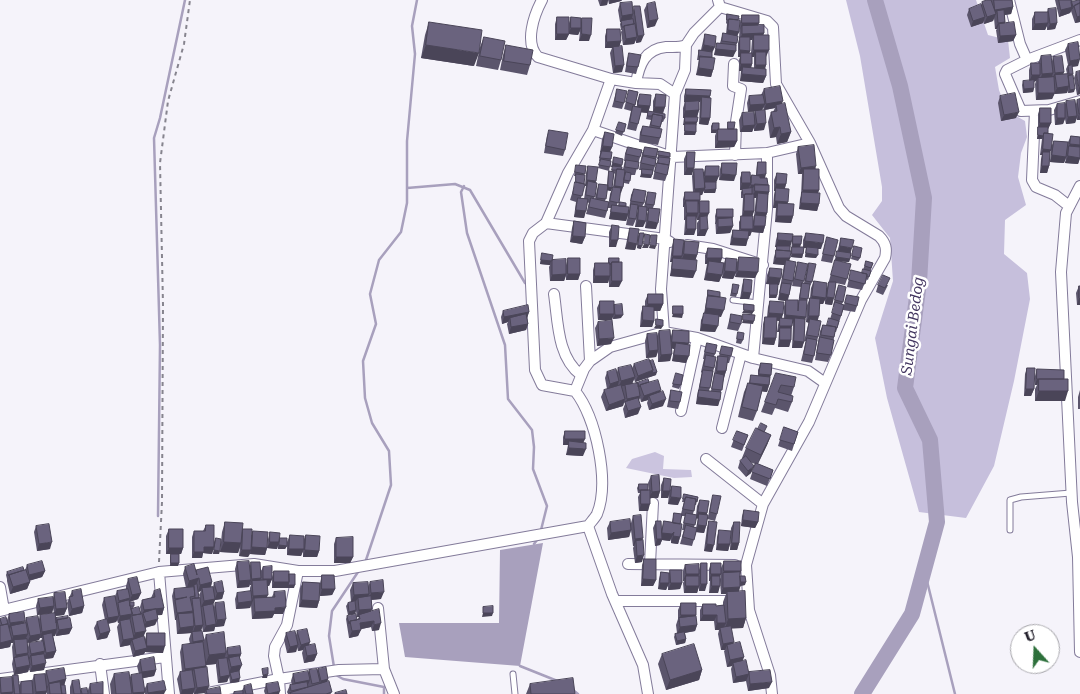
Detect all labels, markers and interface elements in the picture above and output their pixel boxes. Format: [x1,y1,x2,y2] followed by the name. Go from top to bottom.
[898,276,928,376] water label: Sungai Bedog
[1010,624,1060,674] north arrow
[1022,626,1038,645] text: U

